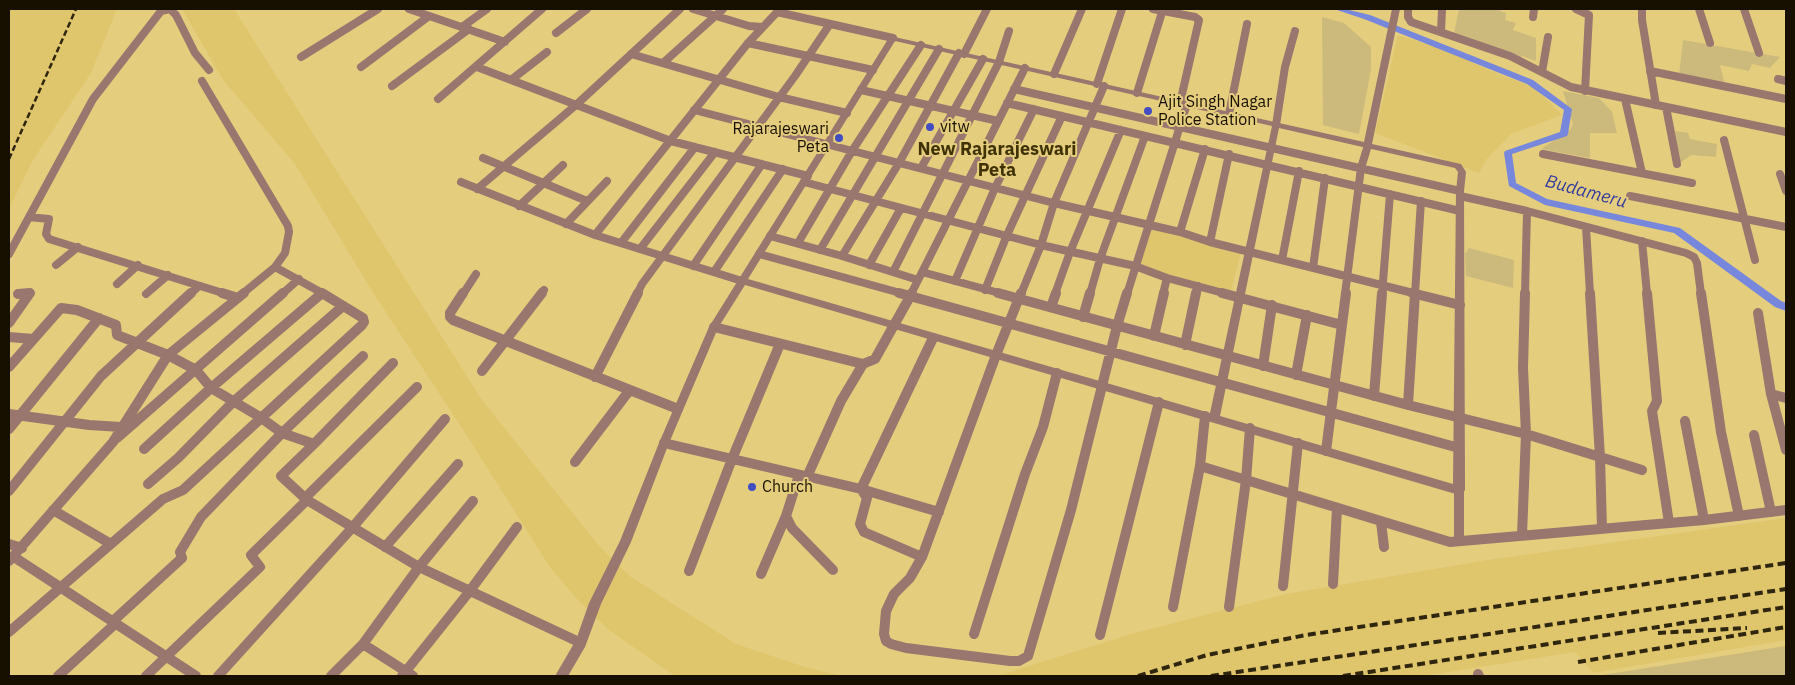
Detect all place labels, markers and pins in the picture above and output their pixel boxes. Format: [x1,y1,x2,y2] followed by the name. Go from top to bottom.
[1158,92,1272,130] place label: Ajit Singh Nagar Police Station
[1142,105,1154,117] marker: Ajit Singh Nagar Police Station
[940,117,970,137] place label: vitw
[732,119,829,157] place label: Rajarajeswari Peta
[924,121,936,133] marker: vitw
[833,132,845,144] marker: Rajarajeswari Peta
[762,477,813,497] place label: Church
[746,481,758,493] marker: Church

